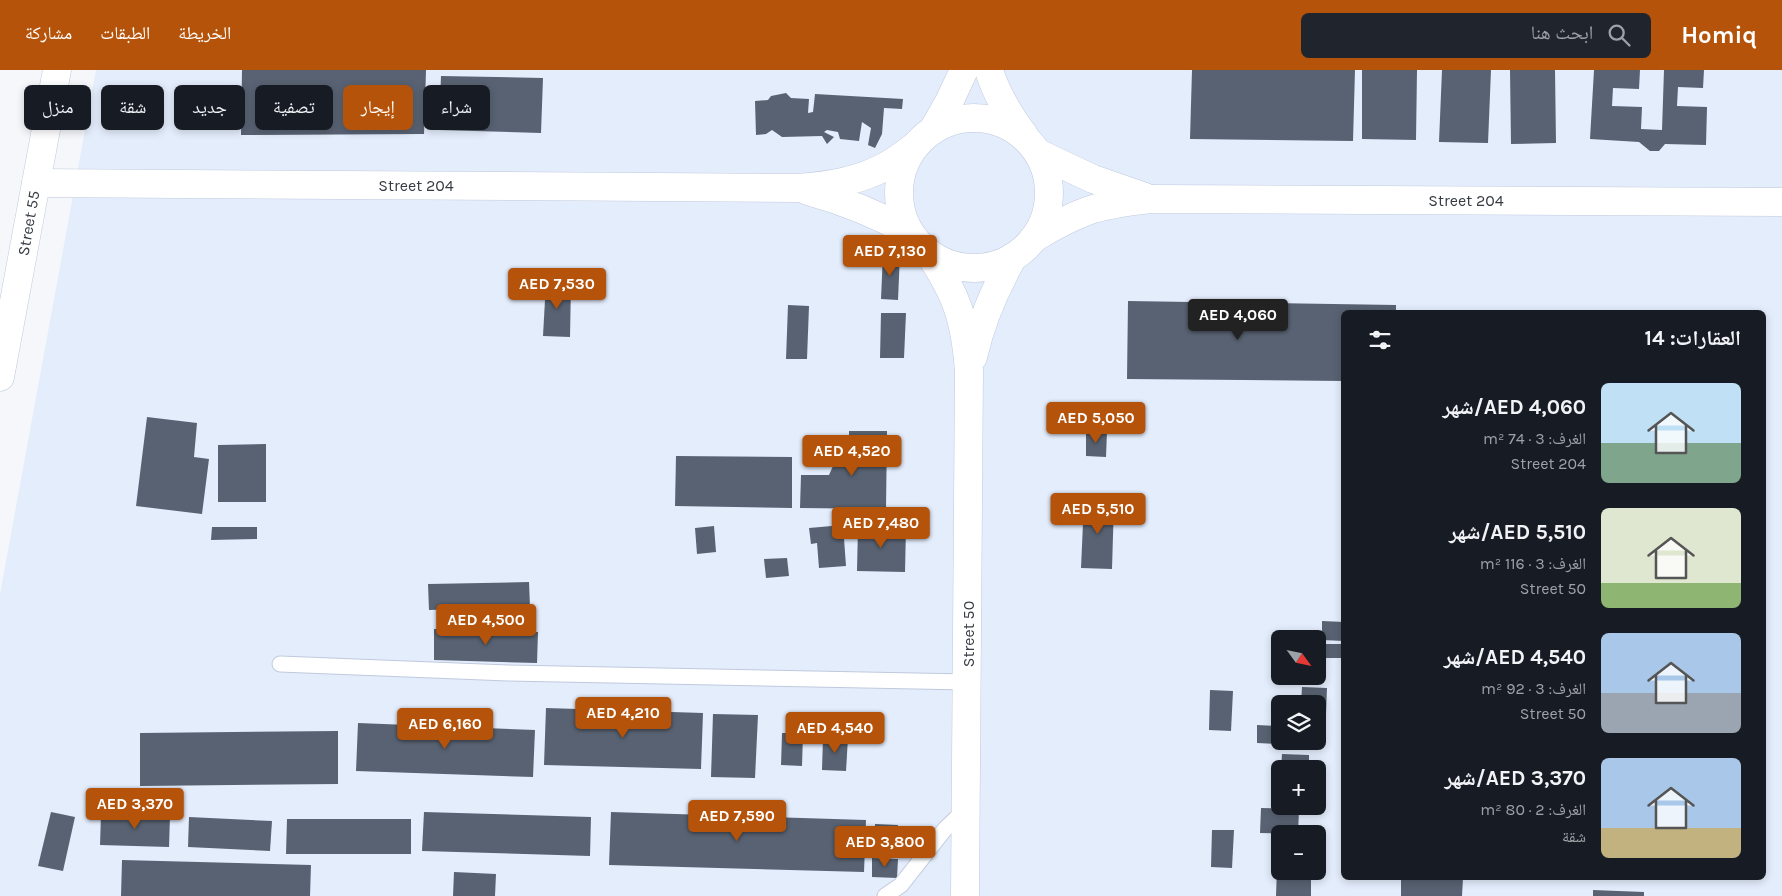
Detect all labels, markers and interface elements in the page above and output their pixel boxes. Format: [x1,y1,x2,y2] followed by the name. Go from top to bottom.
[1301,13,1651,58] search box
[1605,21,1633,49] icon: search
[1681,21,1757,49] text: Homiq
[25,22,72,44] text: مشاركة
[100,22,150,44] text: الطبقات
[178,22,231,44] text: الخريطة
[1531,22,1593,44] text: ابحث هنا
[24,85,91,130] chip: منزل
[101,85,164,130] chip: شقة
[174,85,245,130] chip: جديد
[255,85,333,130] chip: تصفية
[343,85,413,130] chip: إيجار
[423,85,490,130] chip: شراء
[378,176,454,195] street label: Street 204
[13,189,44,257] street label: Street 55
[1428,191,1504,210] street label: Street 204
[833,234,947,277] pin: AED 7,130
[854,241,926,260] text: AED 7,130
[500,268,614,310] pin: AED 7,530
[519,274,595,293] text: AED 7,530
[1181,298,1295,341] pin: AED 4,060
[1199,305,1277,324] text: AED 4,060
[1366,326,1394,354] icon: filters
[1645,326,1741,350] text: العقارات: 14
[1442,395,1586,419] text: AED 4,060/شهر
[1039,402,1153,444] pin: AED 5,050
[1641,403,1701,463] icon: home
[1057,408,1135,427] text: AED 5,050
[1483,429,1586,448] text: الغرف: 3 · 74 m²
[795,434,909,477] pin: AED 4,520
[813,441,891,460] text: AED 4,520
[1511,454,1586,473] text: Street 204
[1041,492,1155,535] pin: AED 5,510
[1062,499,1134,518] text: AED 5,510
[824,506,938,549] pin: AED 7,480
[843,513,919,532] text: AED 7,480
[1449,520,1586,544] text: AED 5,510/شهر
[1641,528,1701,588] icon: home
[1480,554,1586,573] text: الغرف: 3 · 116 m²
[1520,579,1586,598] text: Street 50
[959,601,978,667] street label: Street 50
[429,604,543,646] pin: AED 4,500
[447,610,525,629] text: AED 4,500
[1271,630,1326,685] north arrow
[1271,630,1326,880] map controls
[1444,645,1586,669] text: AED 4,540/شهر
[1641,653,1701,713] icon: home
[1481,679,1586,698] text: الغرف: 3 · 92 m²
[1271,695,1326,750] button: layers
[566,696,680,739] pin: AED 4,210
[586,703,660,722] text: AED 4,210
[1520,704,1586,723] text: Street 50
[388,708,502,750] pin: AED 6,160
[778,712,892,754] pin: AED 4,540
[408,714,482,733] text: AED 6,160
[797,718,873,737] text: AED 4,540
[1271,760,1326,815] button: +
[1444,766,1586,790] text: AED 3,370/شهر
[1641,778,1701,838] icon: home
[78,788,192,830] pin: AED 3,370
[97,794,173,813] text: AED 3,370
[680,800,794,842] pin: AED 7,590
[1480,800,1586,819] text: الغرف: 2 · 80 m²
[699,806,775,825] text: AED 7,590
[1271,825,1326,880] button: −
[828,826,942,868] pin: AED 3,800
[1562,827,1586,846] text: شقة
[845,832,925,851] text: AED 3,800

